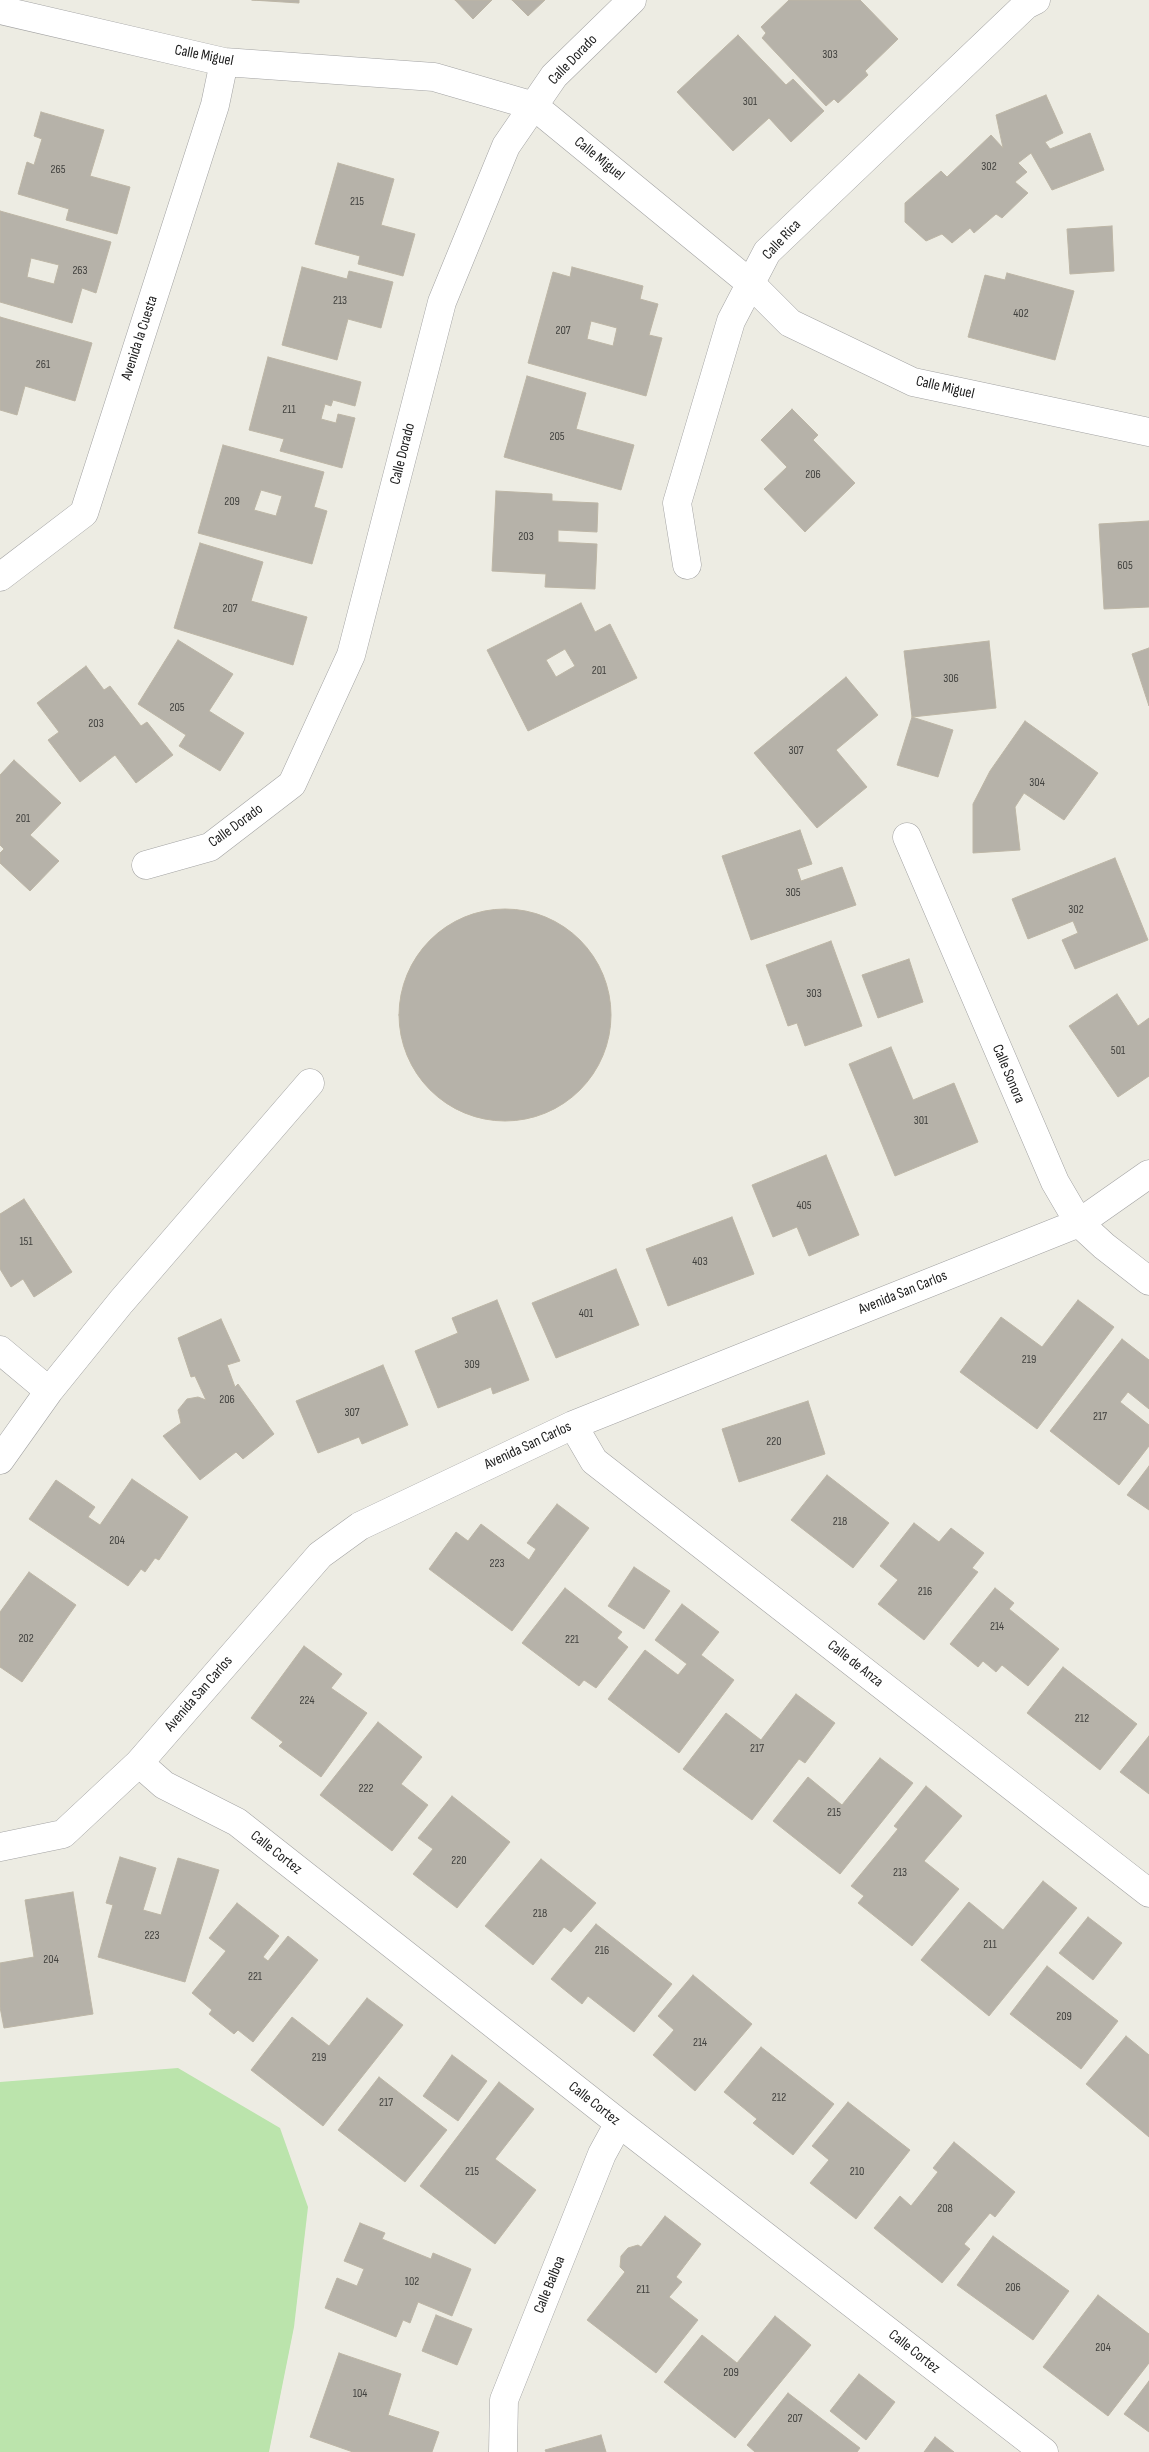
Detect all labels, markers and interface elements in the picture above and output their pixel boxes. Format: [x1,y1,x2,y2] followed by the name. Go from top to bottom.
[545,31,601,89] street label: Calle Dorado
[173,41,235,71] street label: Calle Miguel
[822,48,838,62] house number: 303
[743,95,757,109] house number: 301
[570,133,628,185] street label: Calle Miguel
[981,160,997,174] house number: 302
[50,163,66,177] house number: 265
[350,195,364,209] house number: 215
[759,216,805,264] street label: Calle Rica
[72,264,88,278] house number: 263
[118,294,162,382] street label: Avenida la Cuesta
[333,294,347,308] house number: 213
[1013,307,1029,321] house number: 402
[555,324,571,338] house number: 207
[36,358,50,372] house number: 261
[914,373,976,403] street label: Calle Miguel
[282,403,296,417] house number: 211
[387,421,419,487] street label: Calle Dorado
[549,430,565,444] house number: 205
[805,468,821,482] house number: 206
[224,495,240,509] house number: 209
[518,530,534,544] house number: 203
[1117,559,1133,573] house number: 605
[222,602,238,616] house number: 207
[592,664,606,678] house number: 201
[943,672,959,686] house number: 306
[169,701,185,715] house number: 205
[88,717,104,731] house number: 203
[788,744,804,758] house number: 307
[1029,776,1045,790] house number: 304
[205,800,267,852] street label: Calle Dorado
[16,812,30,826] house number: 201
[785,886,801,900] house number: 305
[1068,903,1084,917] house number: 302
[806,987,822,1001] house number: 303
[988,1042,1028,1106] street label: Calle Sonora
[1111,1044,1125,1058] house number: 501
[914,1114,928,1128] house number: 301
[796,1199,812,1213] house number: 405
[19,1235,33,1249] house number: 151
[692,1255,708,1269] house number: 403
[856,1267,950,1319] street label: Avenida San Carlos
[579,1307,593,1321] house number: 401
[1022,1353,1036,1367] house number: 219
[464,1358,480,1372] house number: 309
[219,1393,235,1407] house number: 206
[344,1406,360,1420] house number: 307
[1093,1410,1107,1424] house number: 217
[482,1418,574,1474] street label: Avenida San Carlos
[766,1435,782,1449] house number: 220
[833,1515,847,1529] house number: 218
[109,1534,125,1548] house number: 204
[490,1557,504,1571] house number: 223
[918,1585,932,1599] house number: 216
[990,1620,1004,1634] house number: 214
[18,1632,34,1646] house number: 202
[565,1633,579,1647] house number: 221
[824,1637,886,1691] street label: Calle de Anza
[161,1653,237,1735] street label: Avenida San Carlos
[300,1694,314,1708] house number: 224
[1075,1712,1089,1726] house number: 212
[750,1742,764,1756] house number: 217
[359,1782,373,1796] house number: 222
[827,1806,841,1820] house number: 215
[247,1827,305,1879] street label: Calle Cortez
[451,1854,467,1868] house number: 220
[893,1866,907,1880] house number: 213
[533,1907,547,1921] house number: 218
[145,1929,159,1943] house number: 223
[983,1938,997,1952] house number: 211
[595,1944,609,1958] house number: 216
[43,1953,59,1967] house number: 204
[248,1970,262,1984] house number: 221
[1056,2010,1072,2024] house number: 209
[693,2036,707,2050] house number: 214
[312,2051,326,2065] house number: 219
[565,2078,623,2130] street label: Calle Cortez
[772,2091,786,2105] house number: 212
[379,2096,393,2110] house number: 217
[465,2165,479,2179] house number: 215
[850,2165,864,2179] house number: 210
[937,2202,953,2216] house number: 208
[530,2254,570,2316] street label: Calle Balboa
[405,2275,419,2289] house number: 102
[1005,2281,1021,2295] house number: 206
[636,2283,650,2297] house number: 211
[885,2326,943,2378] street label: Calle Cortez
[1095,2341,1111,2355] house number: 204
[723,2366,739,2380] house number: 209
[353,2387,367,2401] house number: 104
[787,2412,803,2426] house number: 207

